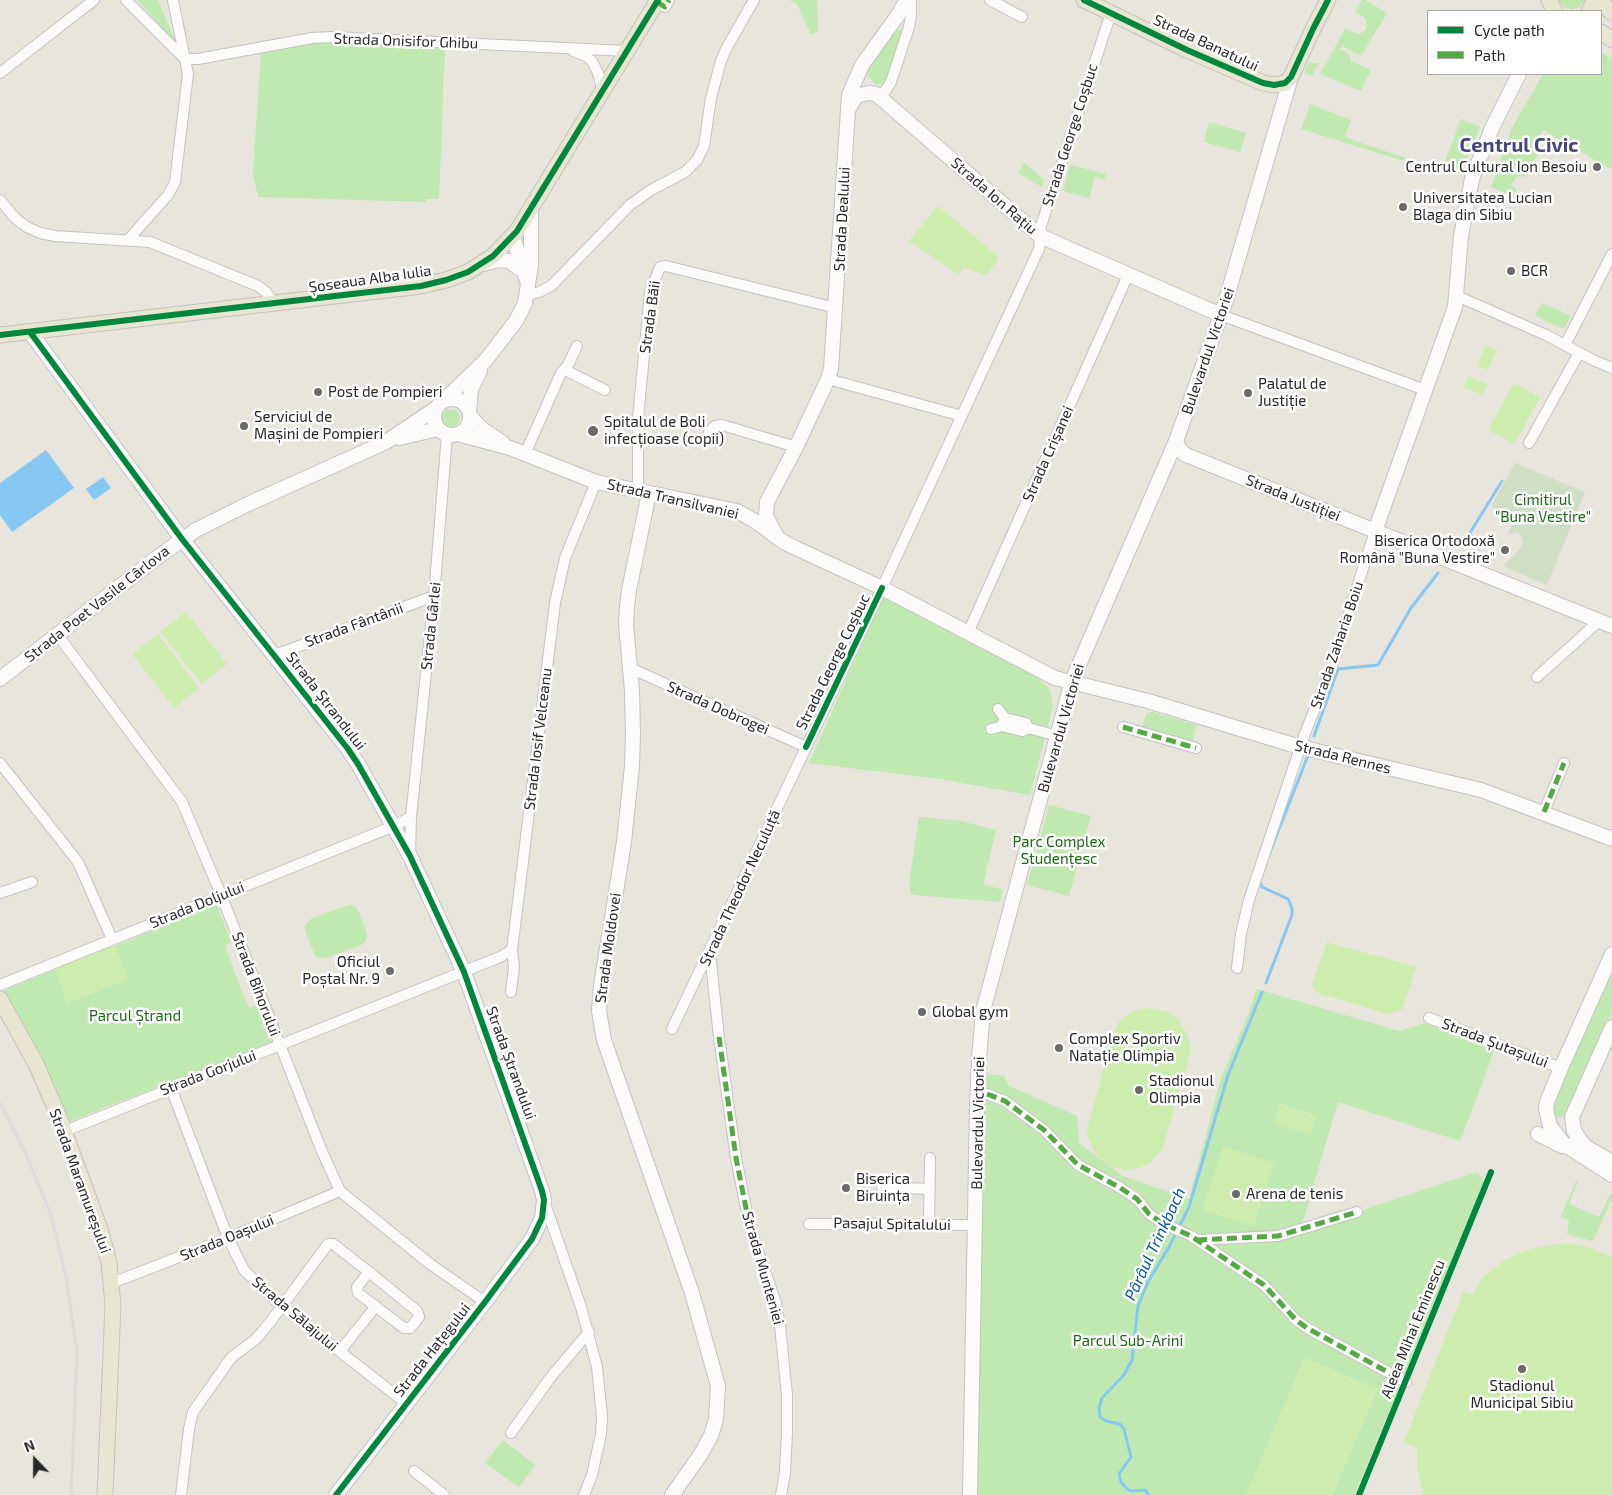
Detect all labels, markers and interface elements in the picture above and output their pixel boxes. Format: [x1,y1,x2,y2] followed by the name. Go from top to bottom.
[1427,10,1602,75] legend
[1151,11,1261,75] street label: Strada Banatului
[1474,21,1545,39] text: Cycle path
[333,29,479,53] street label: Strada Onisifor Ghibu
[1474,46,1505,64] text: Path
[1038,61,1102,209] street label: Strada George Coșbuc
[1460,133,1578,157] district label: Centrul Civic
[947,154,1041,238] street label: Strada Ion Rațiu
[1406,158,1587,176] place label: Centrul Cultural Ion Besoiu
[1591,161,1603,173] marker: Centrul Cultural Ion Besoiu
[830,166,854,272] street label: Strada Dealului
[1413,189,1552,224] place label: Universitatea Lucian Blaga din Sibiu
[1397,201,1409,213] marker: Universitatea Lucian Blaga din Sibiu
[307,261,433,297] street label: Șoseaua Alba Iulia
[1521,262,1548,280] place label: BCR
[1505,265,1517,277] marker: BCR
[636,279,664,355] street label: Strada Băii
[1178,285,1238,417] street label: Bulevardul Victoriei
[1258,375,1326,410] place label: Palatul de Justiție
[328,383,443,401] place label: Post de Pompieri
[312,386,324,398] marker: Post de Pompieri
[1242,387,1254,399] marker: Palatul de Justiție
[1019,403,1077,505] street label: Strada Crișanei
[254,408,383,443] place label: Serviciul de Mașini de Pompieri
[604,413,724,448] place label: Spitalul de Boli infecțioase (copii)
[238,420,250,432] marker: Serviciul de Mașini de Pompieri
[586,424,600,438] marker: Spitalul de Boli infecțioase (copii)
[1243,471,1343,525] street label: Strada Justiției
[605,475,741,523] street label: Strada Transilvaniei
[1495,491,1591,526] park label: Cimitirul "Buna Vestire"
[1339,532,1495,567] place label: Biserica Ortodoxă Română "Buna Vestire"
[21,542,173,666] street label: Strada Poet Vasile Cârlova
[1499,544,1511,556] marker: Biserica Ortodoxă Română "Buna Vestire"
[1307,579,1367,711] street label: Strada Zaharia Boiu
[417,581,445,671] street label: Strada Gârlei
[792,591,874,733] street label: Strada George Coșbuc
[302,599,406,651] street label: Strada Fântânii
[282,648,370,754] street label: Strada Ștrandului
[1034,662,1088,794] street label: Bulevardul Victoriei
[520,667,556,811] street label: Strada Iosif Velceanu
[664,677,772,739] street label: Strada Dobrogei
[1293,736,1393,778] street label: Strada Rennes
[696,807,784,969] street label: Strada Theodor Neculuță
[1013,833,1105,868] park label: Parc Complex Studențesc
[147,878,247,932] street label: Strada Doljului
[591,892,625,1004] street label: Strada Moldovei
[228,929,284,1039] street label: Strada Bihorului
[302,953,380,988] place label: Oficiul Poștal Nr. 9
[384,965,396,977] marker: Oficiul Poștal Nr. 9
[932,1003,1008,1021] place label: Global gym
[482,1004,540,1122] street label: Strada Ștrandului
[916,1006,928,1018] marker: Global gym
[89,1007,181,1025] park label: Parcul Ștrand
[1439,1014,1551,1072] street label: Strada Șutașului
[1069,1030,1181,1065] place label: Complex Sportiv Natație Olimpia
[1053,1042,1065,1054] marker: Complex Sportiv Natație Olimpia
[157,1046,259,1100] street label: Strada Gorjului
[968,1056,988,1190] street label: Bulevardul Victoriei
[1149,1072,1214,1107] place label: Stadionul Olimpia
[1133,1084,1145,1096] marker: Stadionul Olimpia
[45,1106,115,1256] street label: Strada Maramureșului
[856,1170,910,1205] place label: Biserica Biruința
[840,1182,852,1194] marker: Biserica Biruința
[1120,1184,1190,1304] water label: Pârâul Trinkbach
[1246,1185,1343,1203] place label: Arena de tenis
[1230,1188,1242,1200] marker: Arena de tenis
[738,1209,788,1327] street label: Strada Munteniei
[177,1211,277,1265] street label: Strada Oașului
[833,1214,951,1234] street label: Pasajul Spitalului
[1377,1257,1449,1401] street label: Aleea Mihai Eminescu
[248,1273,342,1355] street label: Strada Sălajului
[390,1299,474,1401] street label: Strada Hațegului
[1073,1332,1183,1350] park label: Parcul Sub-Arini
[1516,1363,1528,1375] marker: Stadionul Municipal Sibiu
[1471,1377,1573,1412] place label: Stadionul Municipal Sibiu
[10,1435,60,1485] north arrow
[21,1436,37,1455] text: N

